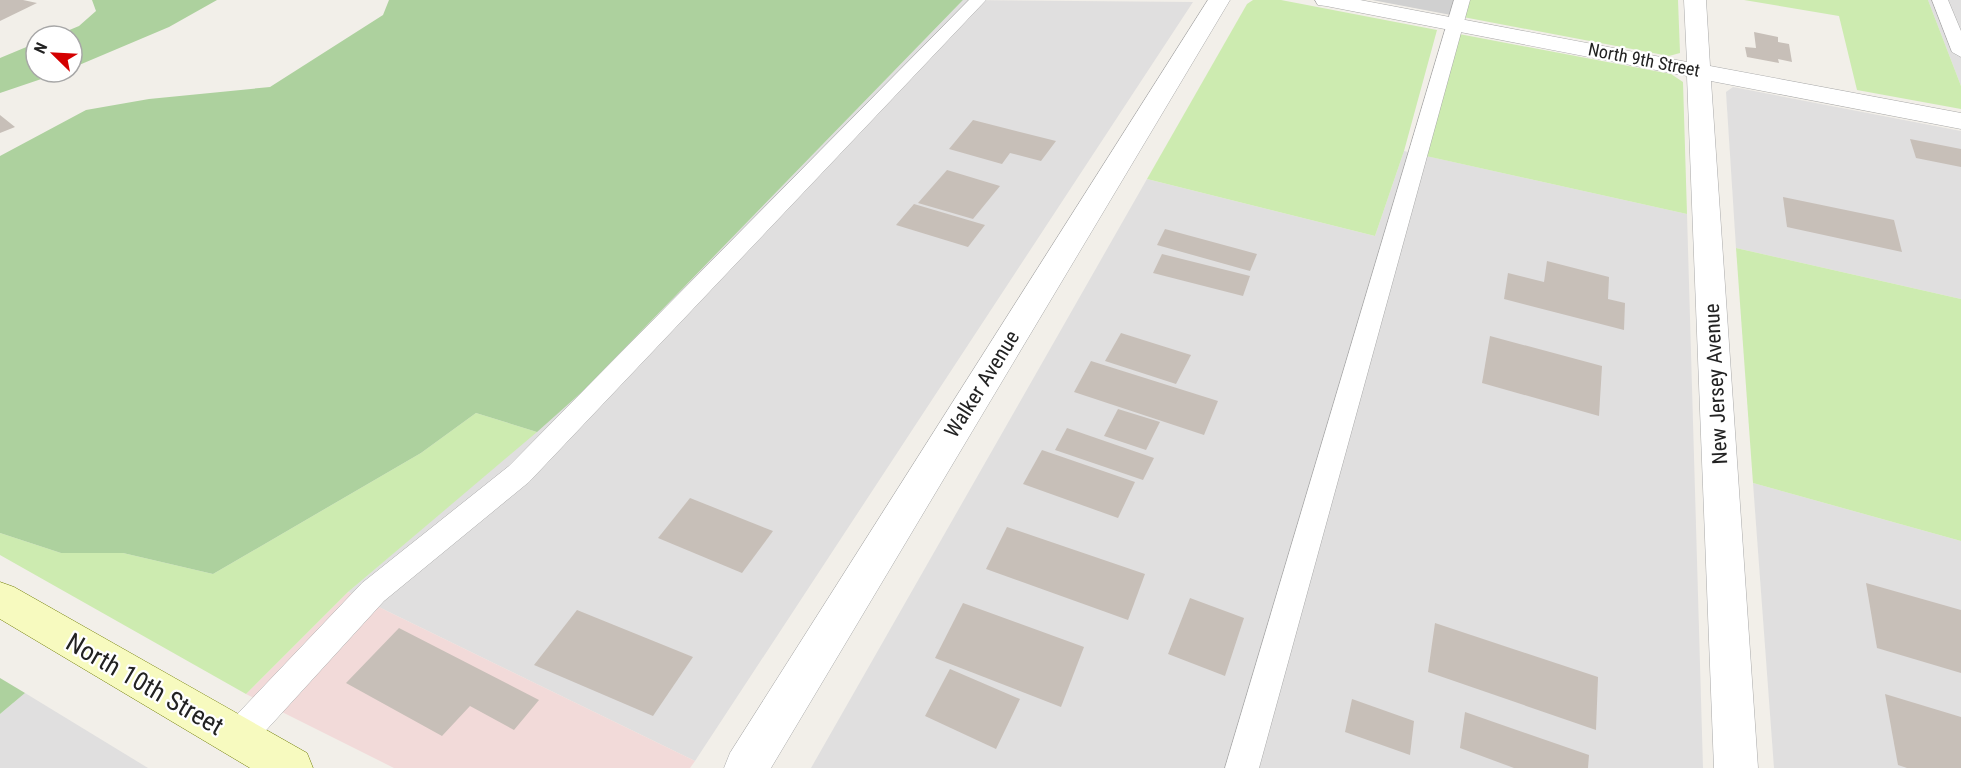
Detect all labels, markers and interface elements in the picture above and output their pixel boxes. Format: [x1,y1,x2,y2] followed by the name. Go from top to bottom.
[24,24,84,84] north arrow
[1586,38,1702,81] street label: North 9th Street
[30,40,51,56] text: N
[1700,303,1732,465] street label: New Jersey Avenue
[940,326,1024,442] street label: Walker Avenue
[61,627,229,741] street label: North 10th Street

